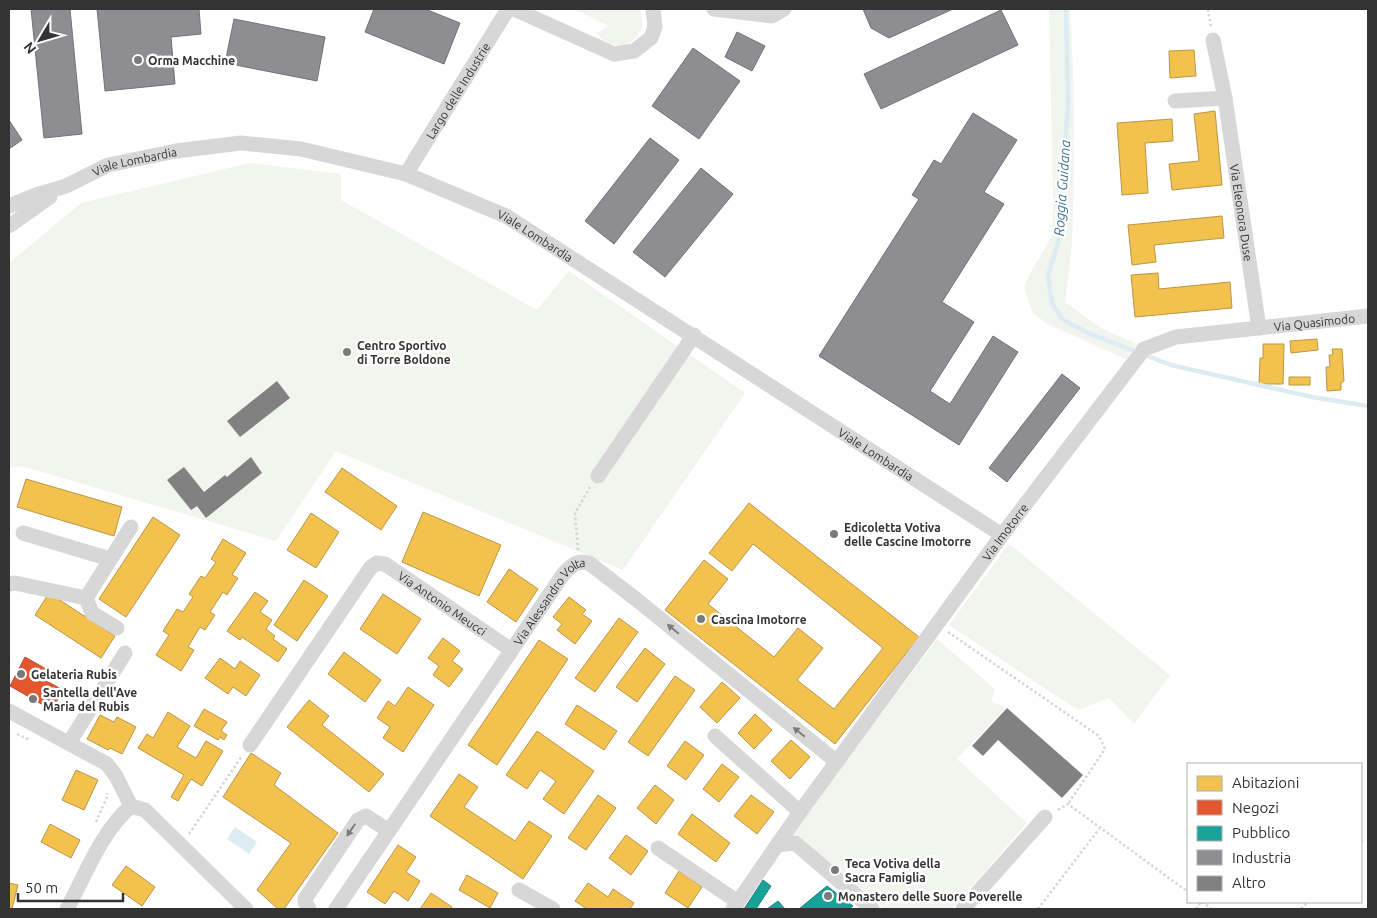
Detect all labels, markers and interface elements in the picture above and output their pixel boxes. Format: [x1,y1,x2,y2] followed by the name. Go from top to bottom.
[15,15,65,65] north arrow
[20,39,39,57] text: N
[423,40,492,141] street label: Largo delle Industrie
[132,54,144,66] marker: Orma Macchine
[148,54,235,67] place label: Orma Macchine
[1051,139,1073,237] water label: Roggia Guidana
[90,145,178,178] street label: Viale Lombardia
[1228,163,1256,262] street label: Via Eleonora Duse
[496,207,576,264] street label: Viale Lombardia
[1273,311,1356,333] street label: Via Quasimodo
[357,339,451,366] place label: Centro Sportivo di Torre Boldone
[341,346,353,358] marker: Centro Sportivo di Torre Boldone
[836,425,916,483] street label: Viale Lombardia
[979,501,1030,563] street label: Via Imotorre
[844,521,971,548] place label: Edicoletta Votiva delle Cascine Imotorre
[828,528,840,540] marker: Edicoletta Votiva delle Cascine Imotorre
[511,556,586,647] street label: Via Alessandro Volta
[396,569,489,638] street label: Via Antonio Meucci
[695,613,707,625] marker: Cascina Imotorre
[711,613,807,626] place label: Cascina Imotorre
[667,624,680,635] one-way arrow
[15,668,27,680] marker: Gelateria Rubis
[31,668,117,681] place label: Gelateria Rubis
[43,686,137,713] place label: Santella dell'Ave Maria del Rubis
[27,693,39,705] marker: Santella dell'Ave Maria del Rubis
[792,727,806,737] one-way arrow
[1187,763,1362,903] legend
[1232,774,1299,791] text: Abitazioni
[1232,799,1279,816] text: Negozi
[346,824,356,837] one-way arrow
[1232,824,1290,841] text: Pubblico
[1232,849,1291,866] text: Industria
[845,857,940,884] place label: Teca Votiva della Sacra Famiglia
[829,864,841,876] marker: Teca Votiva della Sacra Famiglia
[18,870,122,902] scale bar
[1232,874,1266,891] text: Altro
[25,879,58,896] text: 50 m
[822,890,834,902] marker: Monastero delle Suore Poverelle
[838,890,1022,903] place label: Monastero delle Suore Poverelle

